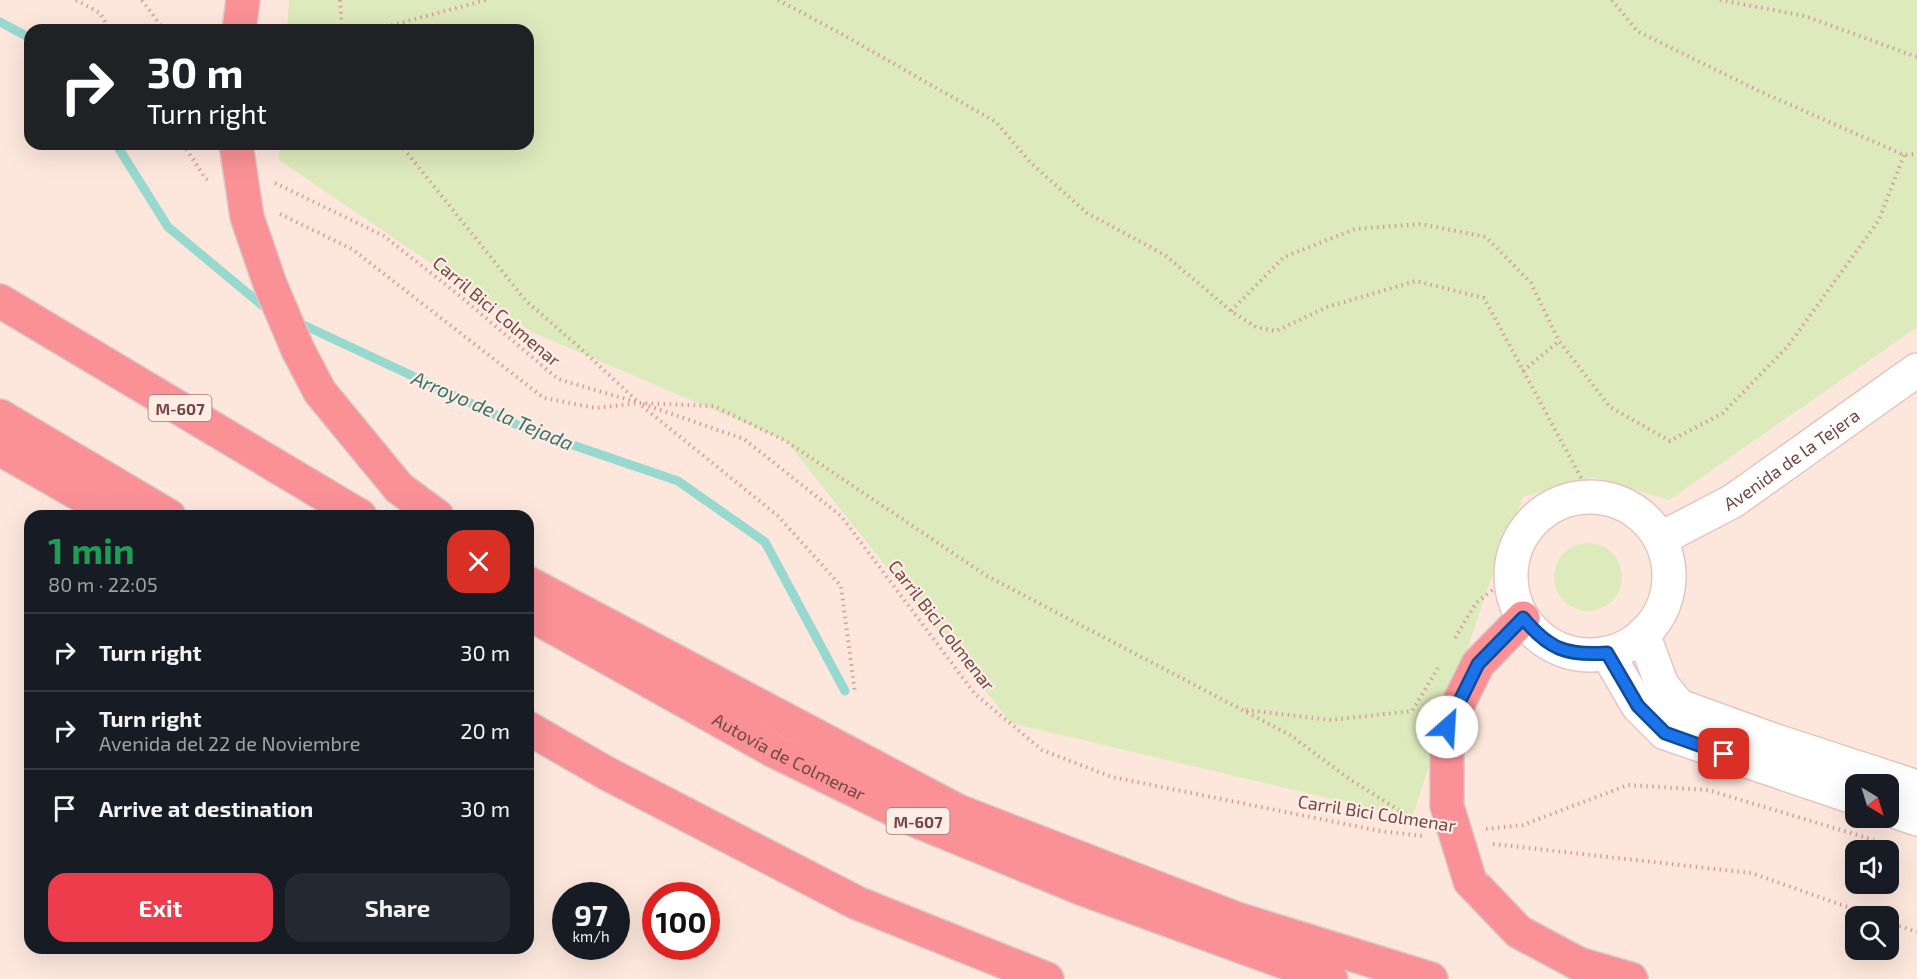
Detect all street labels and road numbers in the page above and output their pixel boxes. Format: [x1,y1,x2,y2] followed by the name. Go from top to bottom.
[429,251,565,371] street label: Carril Bici Colmenar
[148,395,212,421] road number: M-607
[1720,404,1864,515] street label: Avenida de la Tejera
[884,555,1000,695] street label: Carril Bici Colmenar
[709,708,869,805] street label: Autovía de Colmenar
[1296,790,1458,836] street label: Carril Bici Colmenar
[886,808,950,834] road number: M-607

